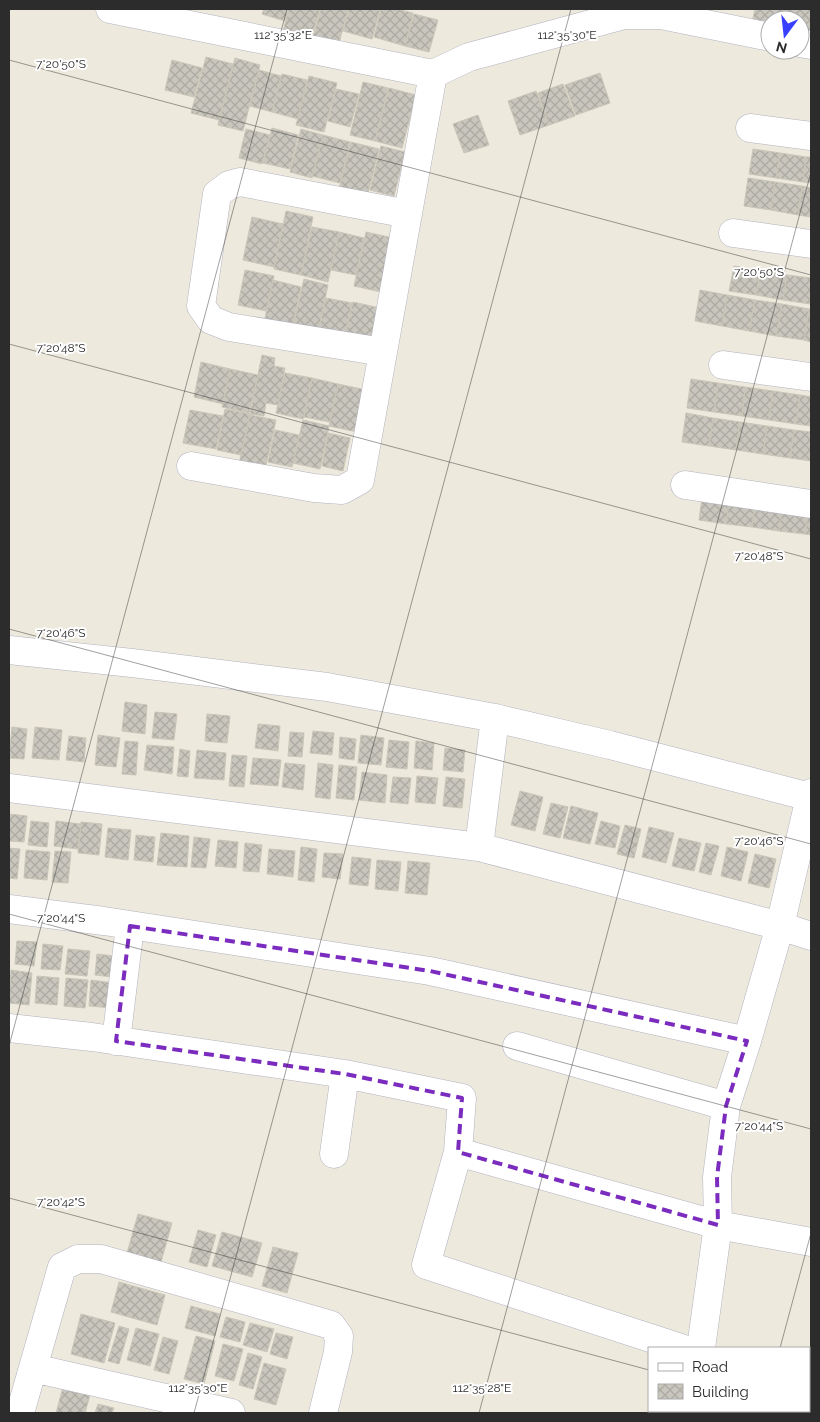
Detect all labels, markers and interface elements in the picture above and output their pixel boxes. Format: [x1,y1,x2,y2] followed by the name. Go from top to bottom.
[760,10,810,60] north arrow
[254,28,312,42] text: 112°35'32"E
[537,28,597,42] text: 112°35'30"E
[774,38,789,57] text: N
[36,57,86,71] text: 7°20'50"S
[734,265,784,279] text: 7°20'50"S
[36,341,86,355] text: 7°20'48"S
[734,549,784,563] text: 7°20'48"S
[36,626,86,640] text: 7°20'46"S
[734,834,784,848] text: 7°20'46"S
[37,911,85,925] text: 7°20'44"S
[735,1119,783,1133] text: 7°20'44"S
[37,1195,85,1209] text: 7°20'42"S
[648,1347,810,1412] legend
[692,1358,728,1376] text: Road
[168,1381,228,1395] text: 112°35'30"E
[453,1381,511,1395] text: 112°35'28"E
[692,1383,749,1401] text: Building

